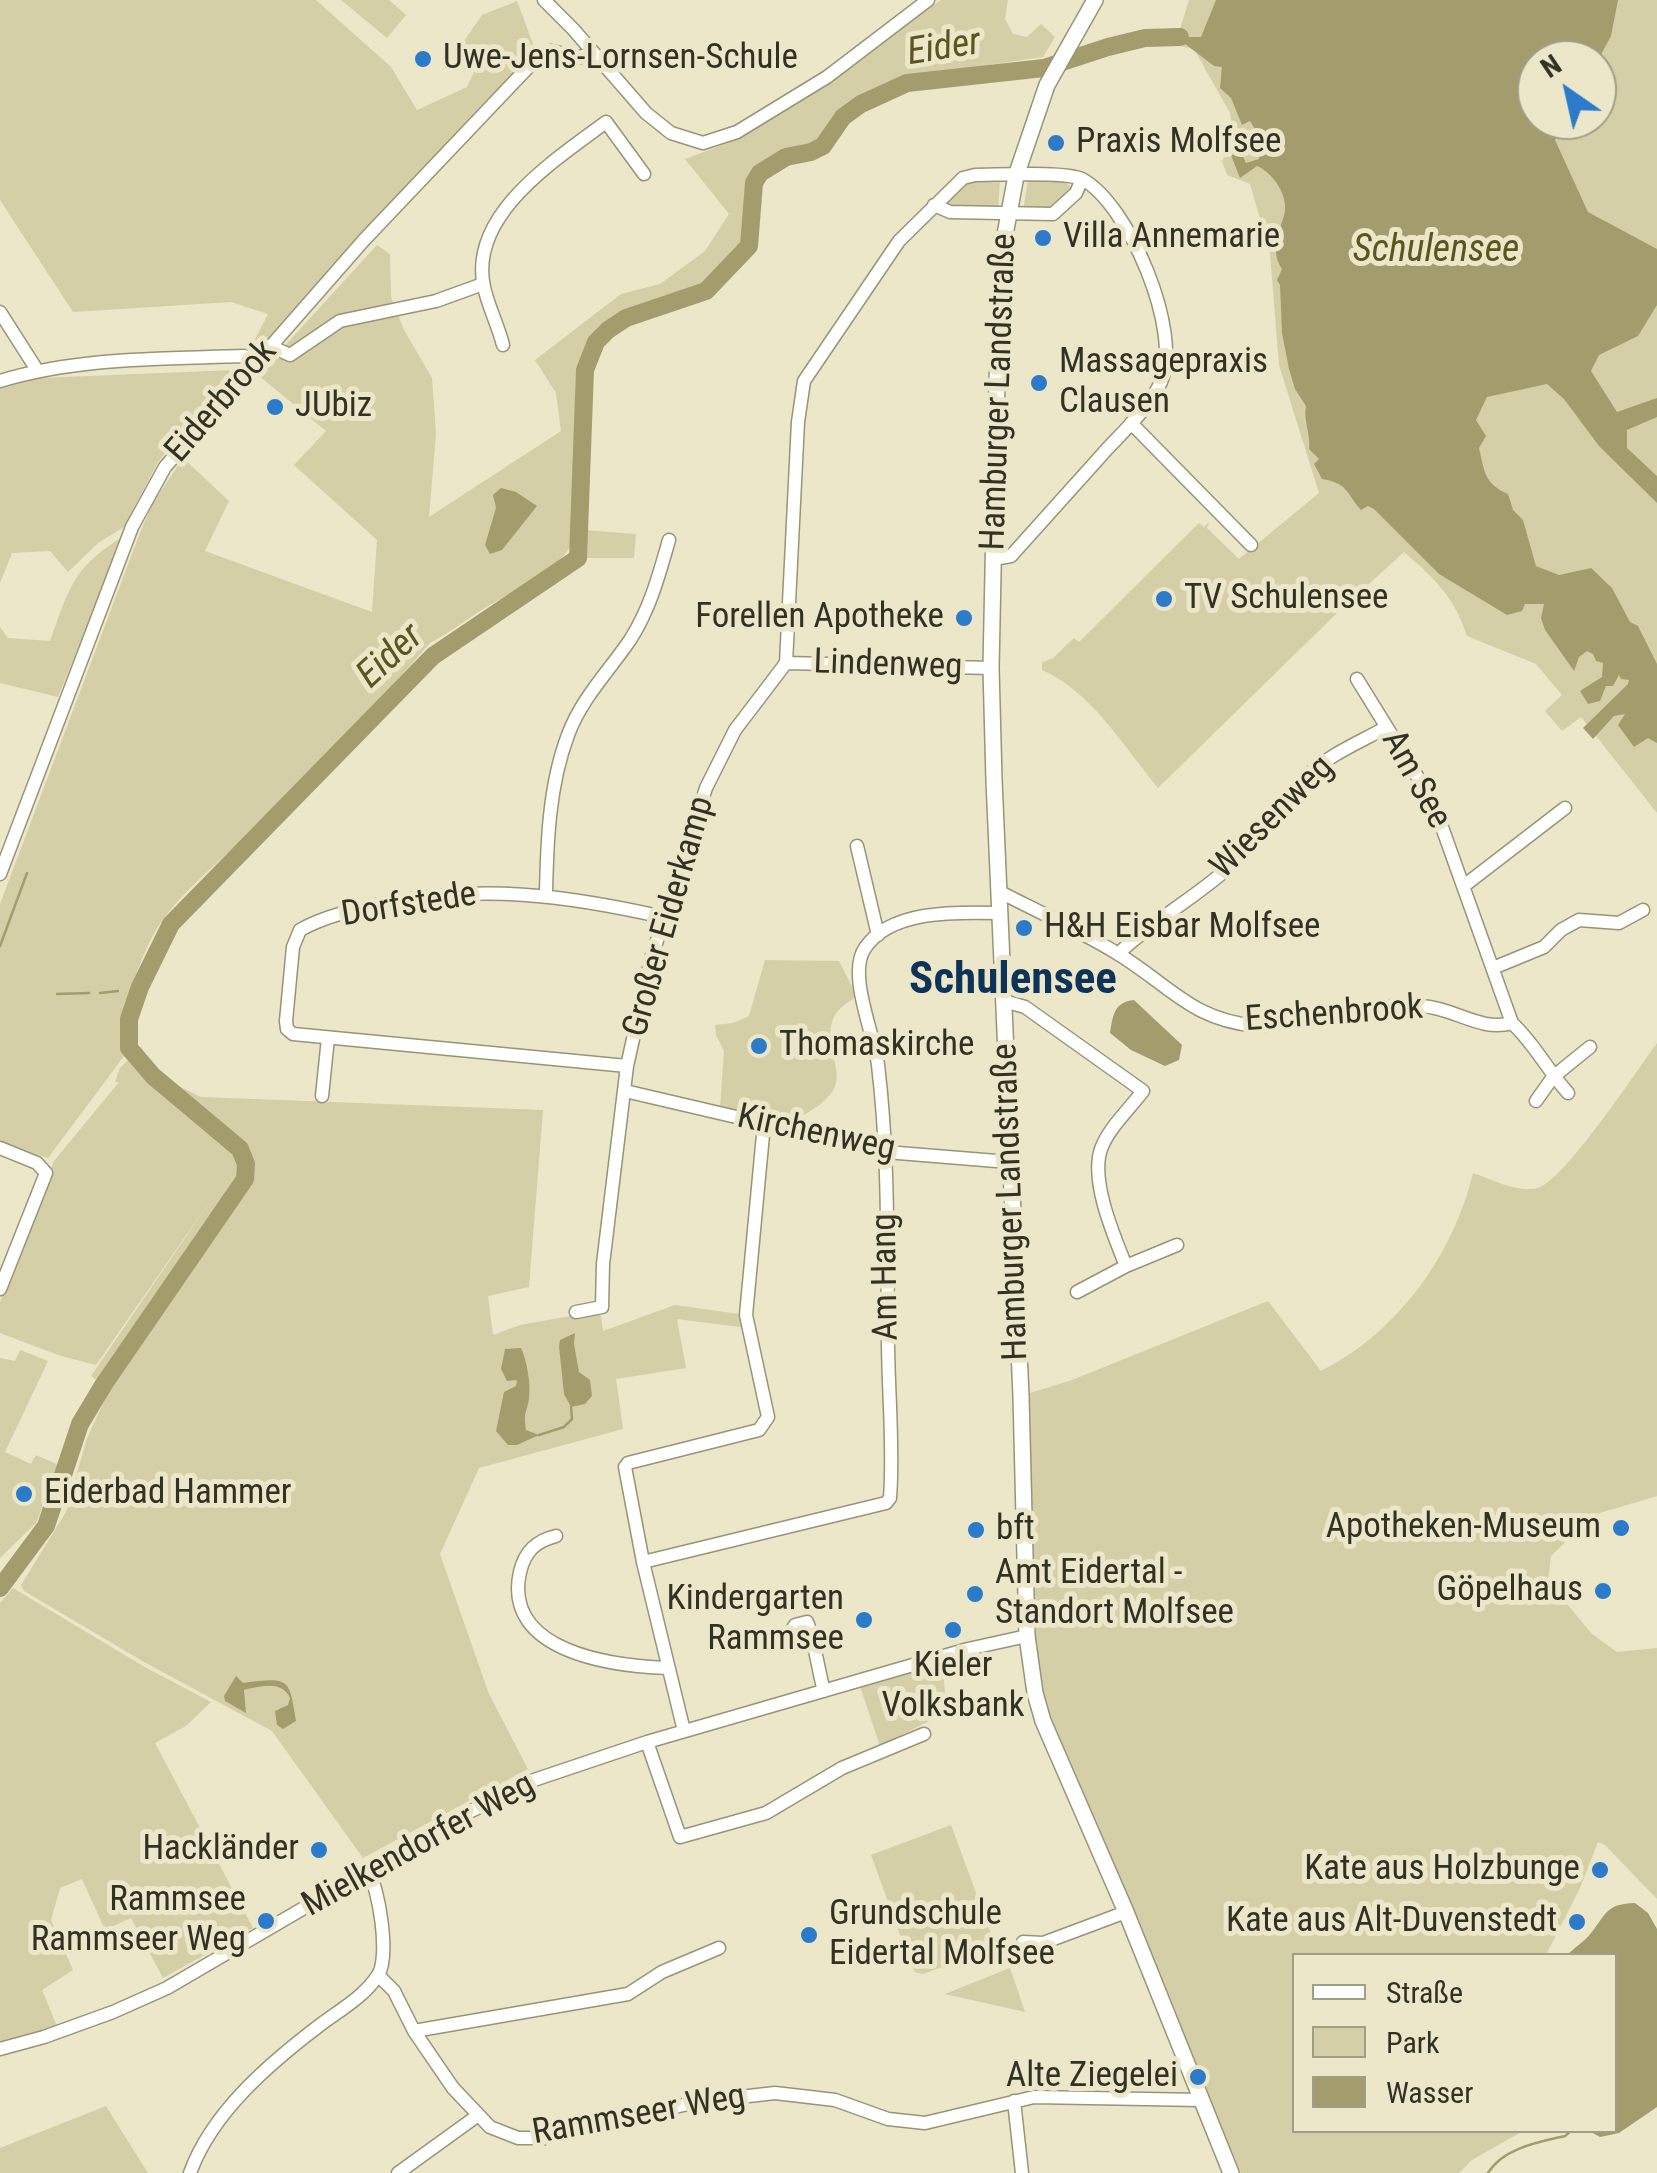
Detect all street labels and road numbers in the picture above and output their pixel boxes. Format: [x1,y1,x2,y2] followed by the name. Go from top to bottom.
[973,233,1027,551] street label: Hamburger Landstraße
[157,332,287,472] street label: Eiderbrook
[813,642,963,690] street label: Lindenweg
[1371,724,1459,836] street label: Am See
[1203,748,1343,888] street label: Wiesenweg
[616,792,724,1042] street label: Großer Eiderkamp
[339,875,479,937] street label: Dorfstede
[1244,988,1424,1042] street label: Eschenbrook
[985,1043,1039,1361] street label: Hamburger Landstraße
[733,1097,899,1171] street label: Kirchenweg
[865,1213,909,1341] street label: Am Hang
[296,1765,542,1927] street label: Mielkendorfer Weg
[529,2077,749,2155] street label: Rammseer Weg

